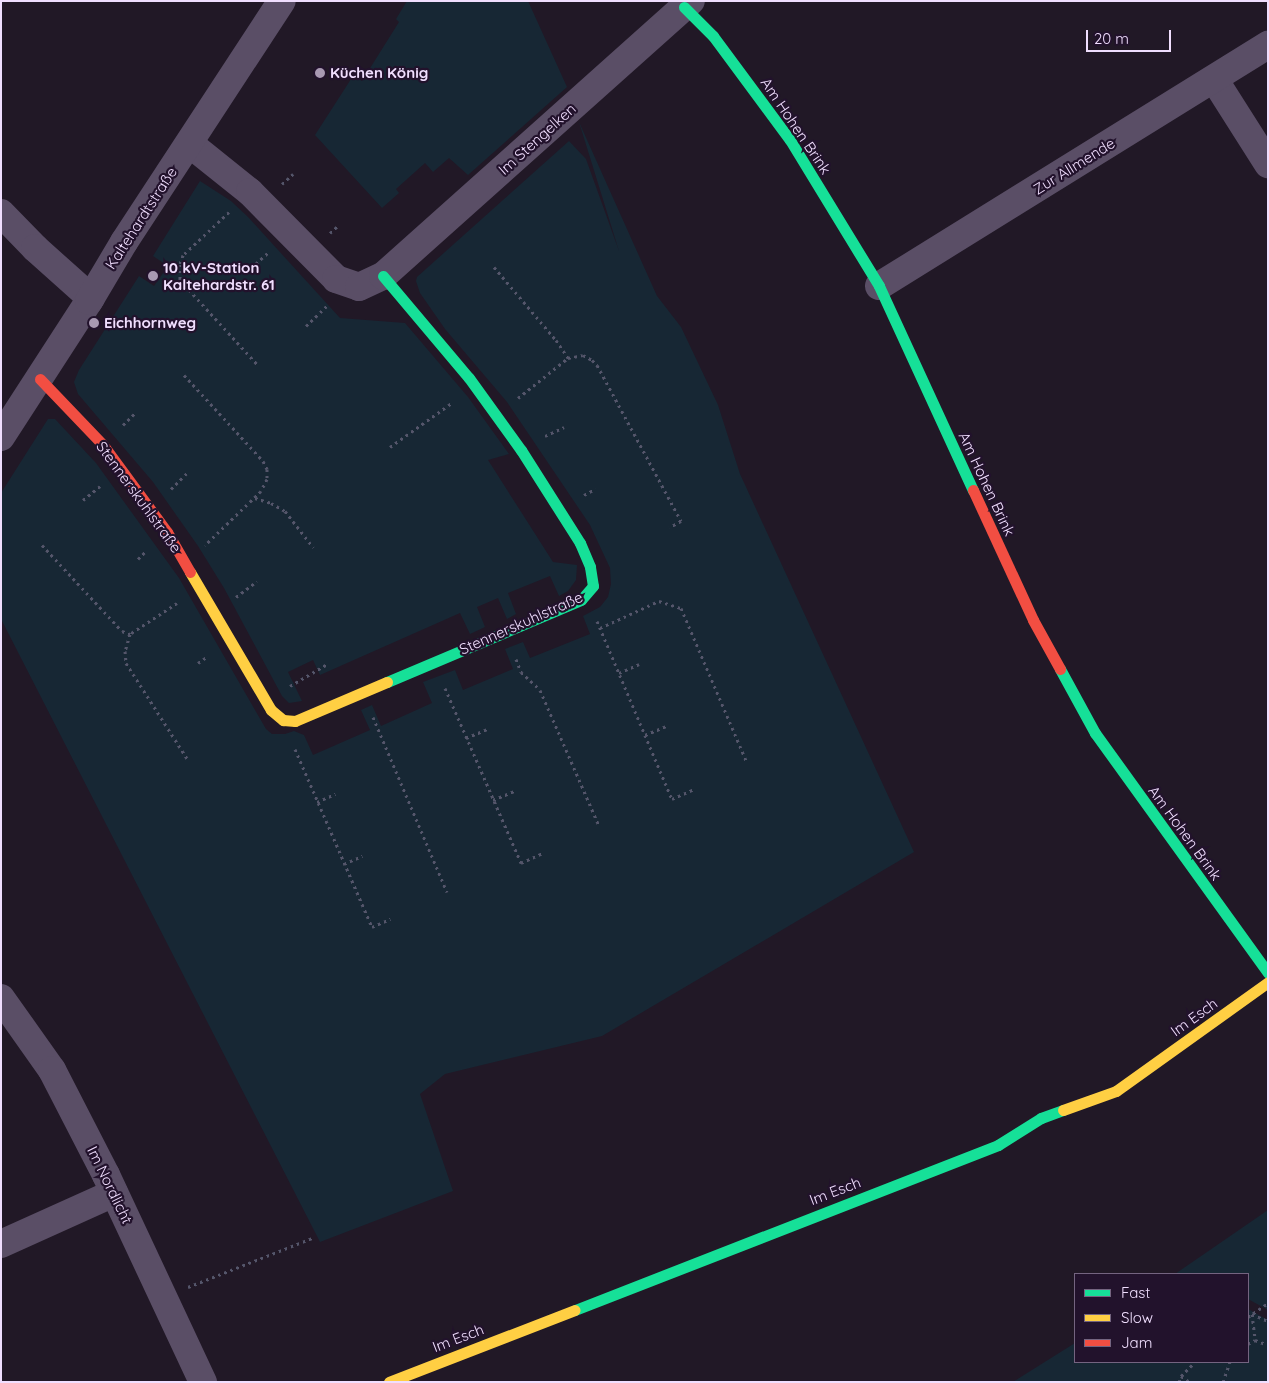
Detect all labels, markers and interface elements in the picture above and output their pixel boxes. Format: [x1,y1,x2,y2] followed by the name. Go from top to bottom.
[1089,20,1174,52] scale bar
[1094,29,1129,48] text: 20 m
[330,64,428,82] place label: Küchen König
[314,67,326,79] marker: Küchen König
[757,74,835,178] street label: Am Hohen Brink
[495,100,579,178] street label: Im Stengelken
[1030,134,1118,198] street label: Zur Allmende
[101,164,181,272] street label: Kaltehardtstraße
[163,258,275,293] place label: 10 kV-Station Kaltehardstr. 61
[147,270,159,282] marker: 10 kV-Station Kaltehardstr. 61
[104,314,196,332] place label: Eichhornweg
[88,317,100,329] marker: Eichhornweg
[955,429,1019,539] street label: Am Hohen Brink
[93,438,185,556] street label: Stennerskuhlstraße
[456,588,586,658] street label: Stennerskuhlstraße
[1145,782,1225,884] street label: Am Hohen Brink
[1167,994,1221,1040] street label: Im Esch
[83,1143,137,1227] street label: Im Nordlicht
[807,1173,863,1209] street label: Im Esch
[1074,1273,1249,1363] legend
[1121,1283,1150,1302] text: Fast
[1121,1308,1153,1327] text: Slow
[430,1320,486,1356] street label: Im Esch
[1121,1333,1152,1352] text: Jam

